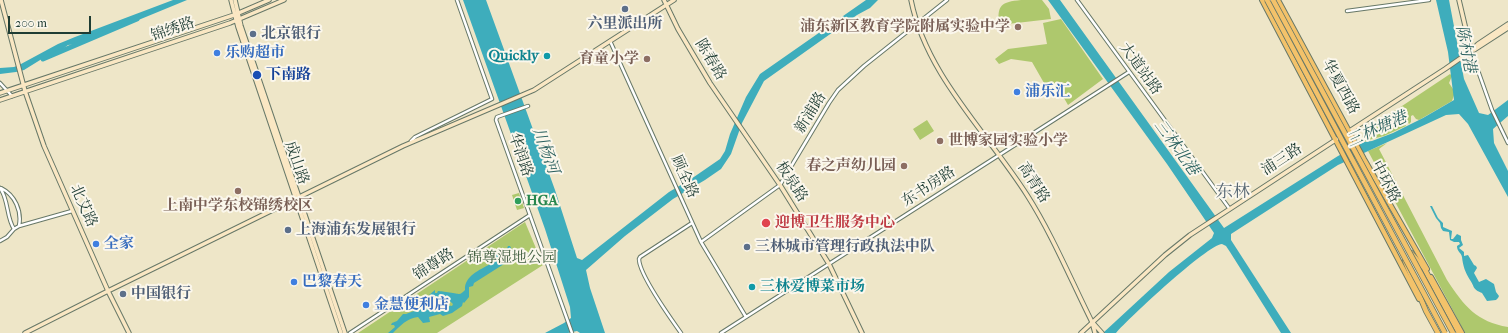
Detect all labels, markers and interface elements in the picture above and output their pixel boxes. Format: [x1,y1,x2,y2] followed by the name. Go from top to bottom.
[620,4,630,14] marker: 六里派出所
[10,8,93,34] scale bar
[149,14,197,46] street label: 锦绣路
[588,15,662,33] place label: 六里派出所
[15,16,47,30] text: 200 m
[800,18,1010,36] place label: 浦东新区教育学院附属实验中学
[1013,22,1023,32] marker: 浦东新区教育学院附属实验中学
[1451,24,1479,74] water label: 陈村港
[261,25,321,43] place label: 北京银行
[248,29,258,39] marker: 北京银行
[691,36,729,84] street label: 陈春路
[1115,39,1165,99] street label: 大道站路
[225,44,285,62] place label: 乐购超市
[488,47,539,65] place label: Quickly
[212,48,222,58] marker: 乐购超市
[579,50,639,68] place label: 育童小学
[542,51,552,61] marker: Quickly
[642,54,652,64] marker: 育童小学
[1318,56,1362,118] street label: 华夏西路
[266,66,311,84] place label: 下南路
[251,69,263,81] marker: 下南路
[1025,83,1070,101] place label: 浦乐汇
[1012,87,1022,97] marker: 浦乐汇
[791,89,831,137] street label: 新浦路
[1344,108,1410,152] water label: 三林塘港
[1149,116,1203,180] water label: 三林北港
[528,125,562,177] water label: 川杨河
[504,131,536,179] street label: 华润路
[948,132,1068,150] place label: 世博家园实验小学
[935,136,945,146] marker: 世博家园实验小学
[280,139,312,187] street label: 成山路
[1258,140,1306,180] street label: 浦三路
[667,153,701,201] street label: 顾全路
[806,157,896,175] place label: 春之声幼儿园
[771,158,811,206] street label: 板泉路
[1366,158,1404,206] street label: 中环路
[1013,159,1053,207] street label: 高青路
[899,161,909,171] marker: 春之声幼儿园
[899,163,959,211] street label: 东书房路
[66,182,100,230] street label: 北艾路
[1216,183,1250,203] district label: 东林
[233,186,243,196] marker: 上南中学东校锦绣校区
[526,192,558,210] place label: HGA
[513,196,523,206] marker: HGA
[163,197,313,215] place label: 上南中学东校锦绣校区
[775,214,895,232] place label: 迎博卫生服务中心
[760,217,772,229] marker: 迎博卫生服务中心
[296,221,416,239] place label: 上海浦东发展银行
[283,225,293,235] marker: 上海浦东发展银行
[104,235,134,253] place label: 全家
[755,238,935,256] place label: 三林城市管理行政执法中队
[91,239,101,249] marker: 全家
[742,242,752,252] marker: 三林城市管理行政执法中队
[410,245,458,285] street label: 锦尊路
[467,249,557,267] park label: 锦尊湿地公园
[302,273,362,291] place label: 巴黎春天
[289,277,299,287] marker: 巴黎春天
[760,278,865,296] place label: 三林爱博菜市场
[747,282,757,292] marker: 三林爱博菜市场
[131,285,191,303] place label: 中国银行
[118,289,128,299] marker: 中国银行
[374,296,449,314] place label: 金慧便利店
[361,300,371,310] marker: 金慧便利店

